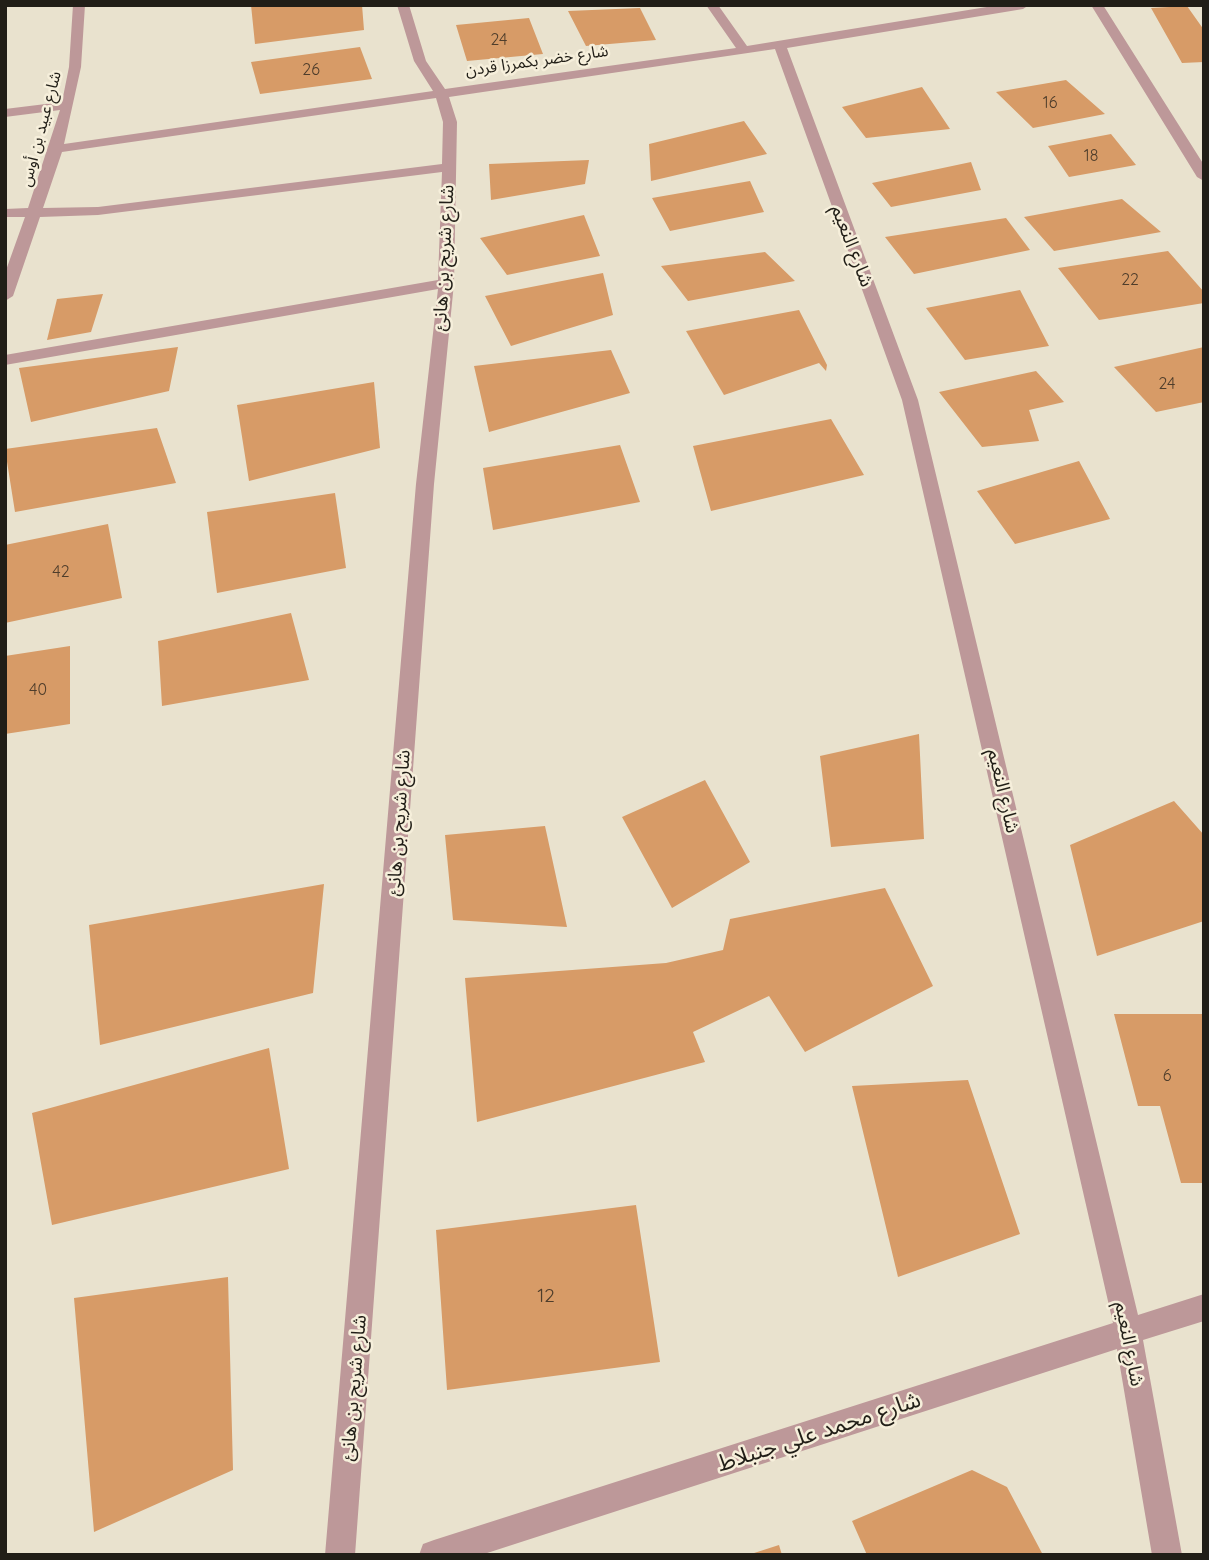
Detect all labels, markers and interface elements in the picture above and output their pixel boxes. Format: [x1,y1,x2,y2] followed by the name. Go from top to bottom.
[490,30,508,50] house number: 24
[464,41,610,81] street label: شارع خضر بكمرزا قردن
[302,60,320,80] house number: 26
[16,69,66,189] street label: شارع عبيد بن أوس
[1043,93,1057,113] house number: 16
[1084,146,1098,166] house number: 18
[429,184,459,332] street label: شارع شريح بن هانئ
[826,202,878,290] street label: شارع النعيم
[1121,270,1139,290] house number: 22
[1158,374,1176,394] house number: 24
[52,562,70,582] house number: 42
[29,680,47,700] house number: 40
[982,747,1024,835] street label: شارع النعيم
[383,749,415,897] street label: شارع شريح بن هانئ
[1163,1066,1171,1086] house number: 6
[537,1285,555,1307] house number: 12
[1110,1300,1148,1388] street label: شارع النعيم
[336,1314,372,1462] street label: شارع شريح بن هانئ
[714,1386,924,1478] street label: شارع محمد علي جنبلاط

